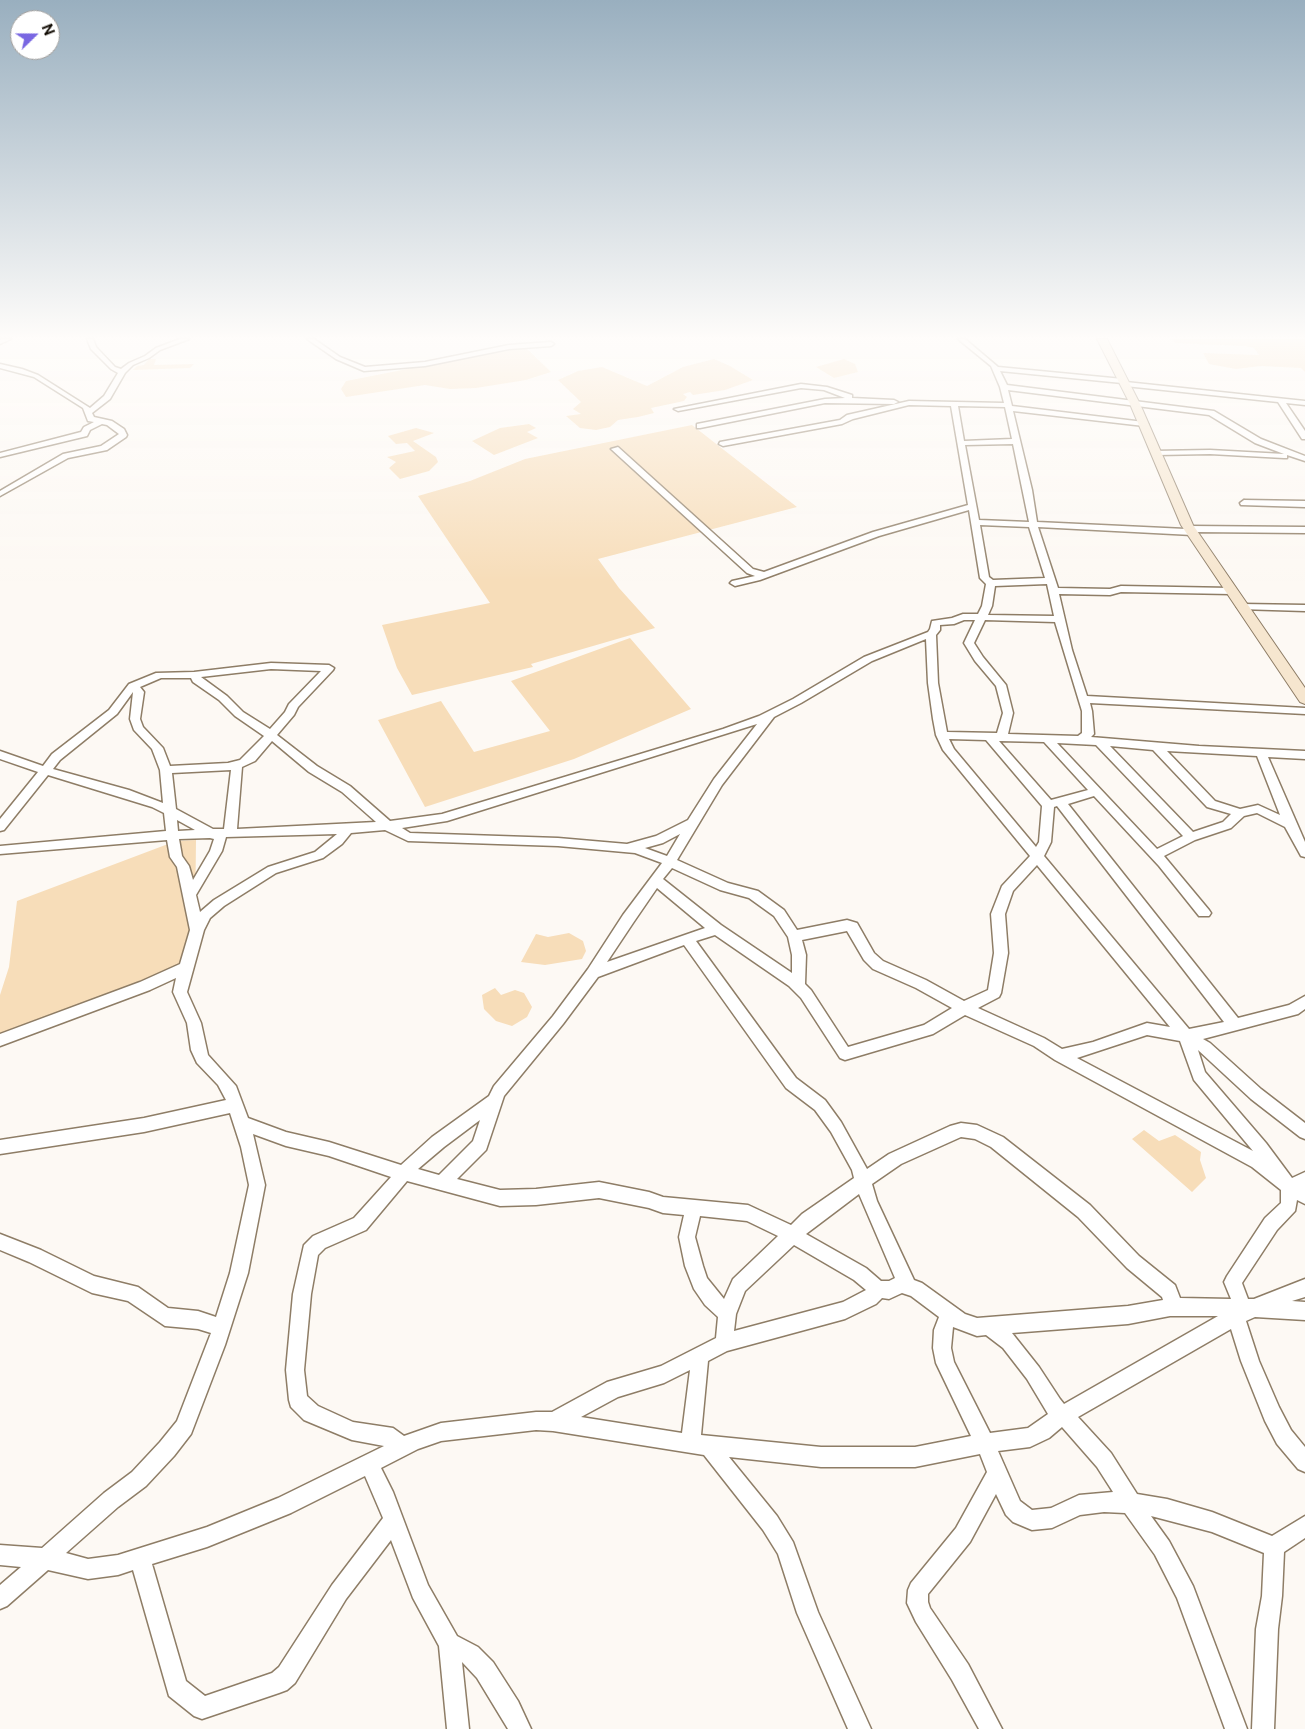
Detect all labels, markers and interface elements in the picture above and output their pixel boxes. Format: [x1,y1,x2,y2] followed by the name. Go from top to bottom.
[10,10,60,60] north arrow
[39,22,57,38] text: N

